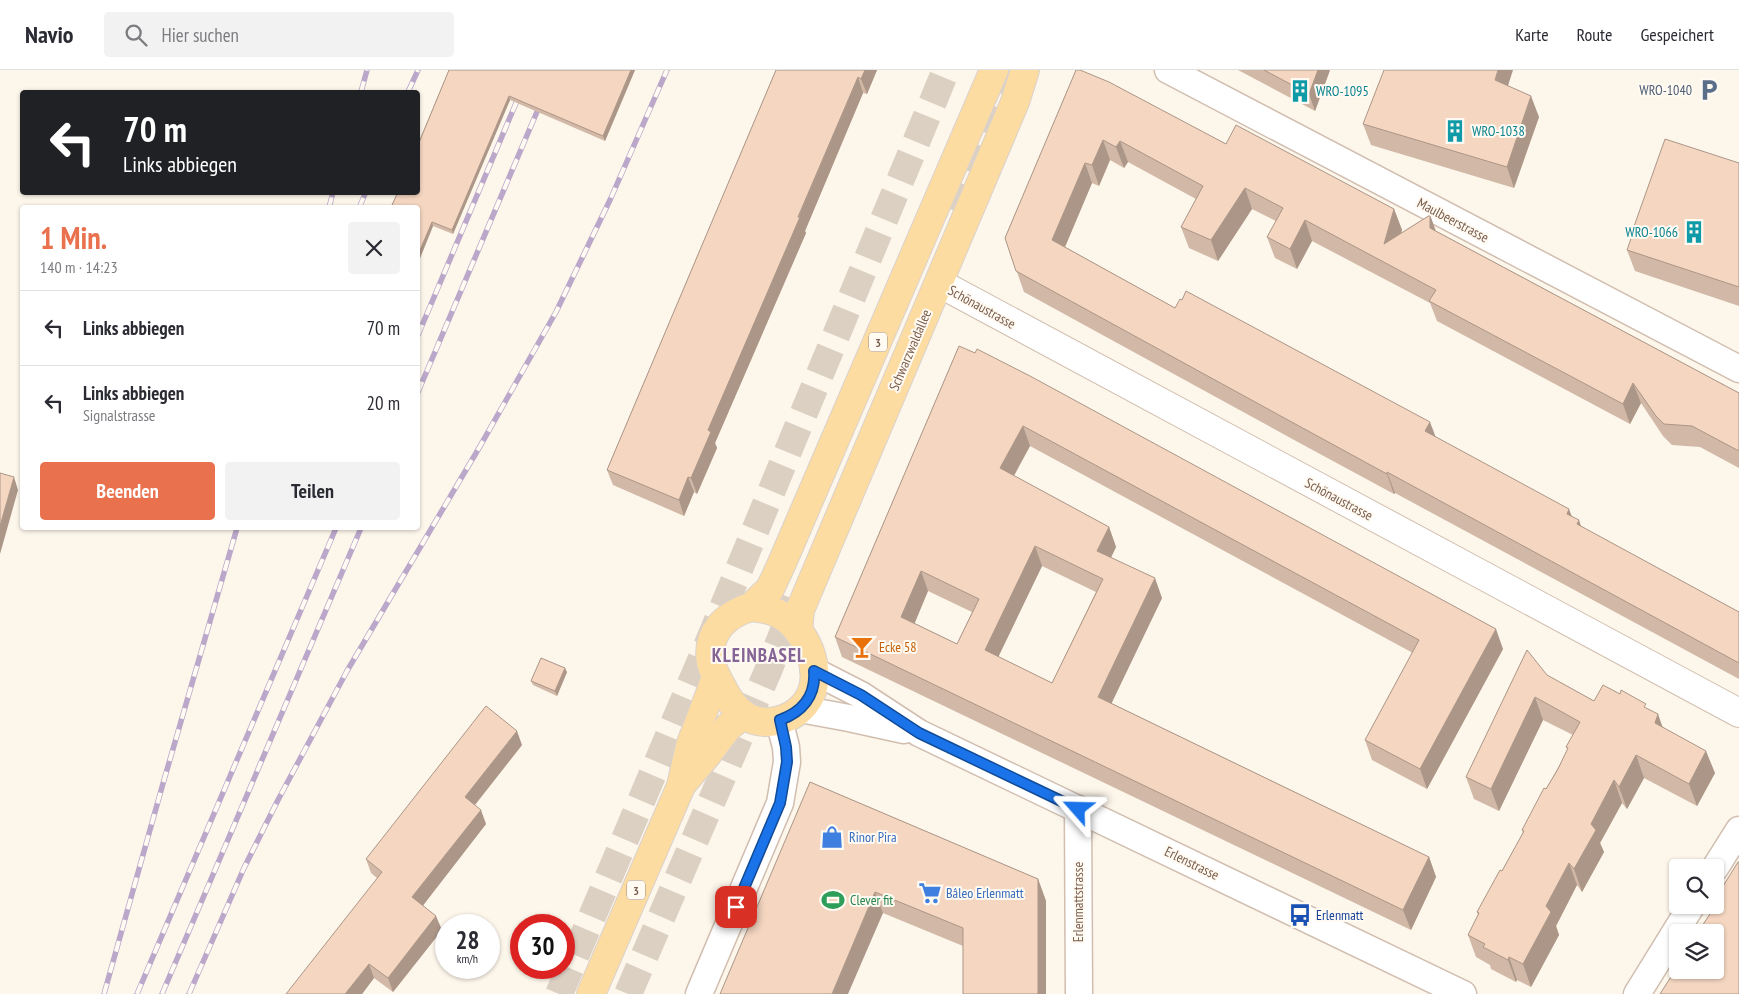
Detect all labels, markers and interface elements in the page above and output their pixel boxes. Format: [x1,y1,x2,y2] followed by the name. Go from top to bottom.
[104,12,454,57] search box
[25,19,74,50] text: Navio
[122,21,150,49] icon: search
[162,23,239,47] text: Hier suchen
[1515,23,1549,46] text: Karte
[1577,23,1612,46] text: Route
[1640,23,1714,46] text: Gespeichert
[1696,77,1722,103] parking icon: WRO-1040
[1287,78,1313,104] building icon: WRO-1095
[1639,81,1692,99] place label: WRO-1040
[1316,82,1369,100] place label: WRO-1095
[123,106,187,152] text: 70 m
[40,110,105,175] icon: left
[1442,118,1468,144] building icon: WRO-1038
[1472,122,1525,140] place label: WRO-1038
[123,150,237,178] text: Links abbiegen
[1414,194,1492,246] street label: Maulbeerstrasse
[40,218,107,257] text: 1 Min.
[1681,219,1707,245] building icon: WRO-1066
[348,222,400,274] button: close
[1625,223,1678,241] place label: WRO-1066
[40,257,118,277] text: 140 m · 14:23
[945,281,1019,333] street label: Schönaustrasse
[885,306,935,393] street label: Schwarzwaldallee
[40,314,68,342] icon: left
[83,316,184,340] text: Links abbiegen
[367,316,400,340] text: 70 m
[869,332,887,352] road number: 3
[83,381,184,405] text: Links abbiegen
[40,389,68,417] icon: left
[367,391,400,415] text: 20 m
[83,405,155,425] text: Signalstrasse
[40,462,215,520] button: Beenden
[225,462,400,520] button: Teilen
[1302,474,1376,524] street label: Schönaustrasse
[849,634,875,660] bar icon: Ecke 58
[879,638,917,656] place label: Ecke 58
[712,643,806,667] district label: KLEINBASEL
[1051,782,1103,834] position arrow
[819,824,845,850] shop icon: Rinor Pira
[849,828,897,846] place label: Rinor Pira
[1162,842,1222,884] street label: Erlenstrasse
[1669,859,1724,979] map controls
[1669,859,1724,914] button: search
[1069,861,1087,942] street label: Erlenmattstrasse
[627,880,645,900] road number: 3
[917,880,943,906] supermarket icon: Bâleo Erlenmatt
[946,884,1024,902] place label: Bâleo Erlenmatt
[715,886,757,928] pin
[820,887,846,913] sports icon: Clever fit
[850,891,893,909] place label: Clever fit
[722,893,750,921] icon: arrive
[1287,902,1313,928] bus stop icon: Erlenmatt
[1316,906,1364,924] place label: Erlenmatt
[510,914,575,979] speed limit sign: 30
[456,924,479,956] text: 28
[1669,924,1724,979] button: layers
[457,951,478,966] text: km/h

